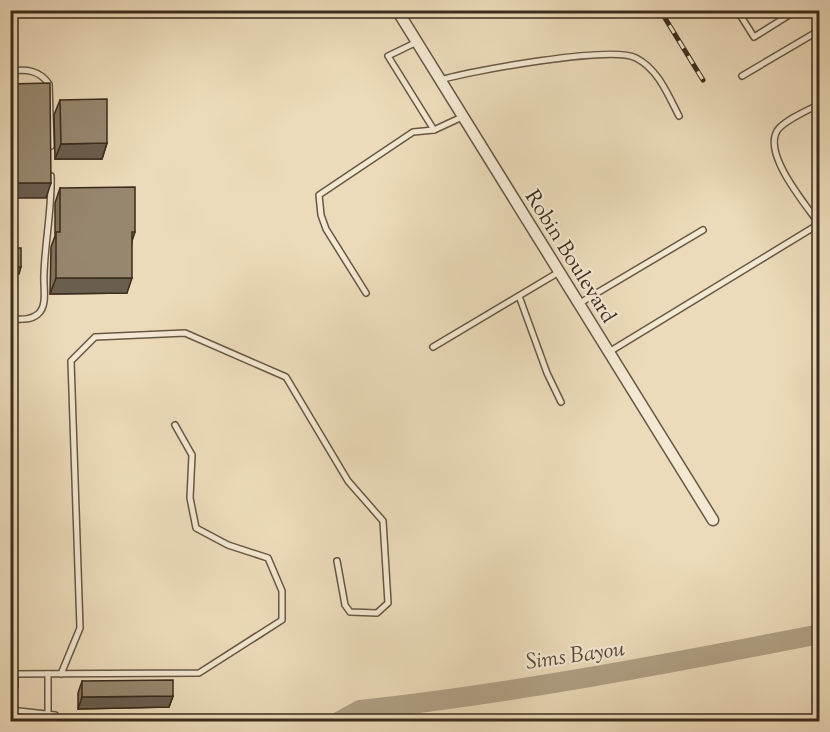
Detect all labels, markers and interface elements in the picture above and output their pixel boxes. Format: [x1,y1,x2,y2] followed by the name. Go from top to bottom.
[516,185,622,330] street label: Robin Boulevard
[524,634,627,680] water label: Sims Bayou

